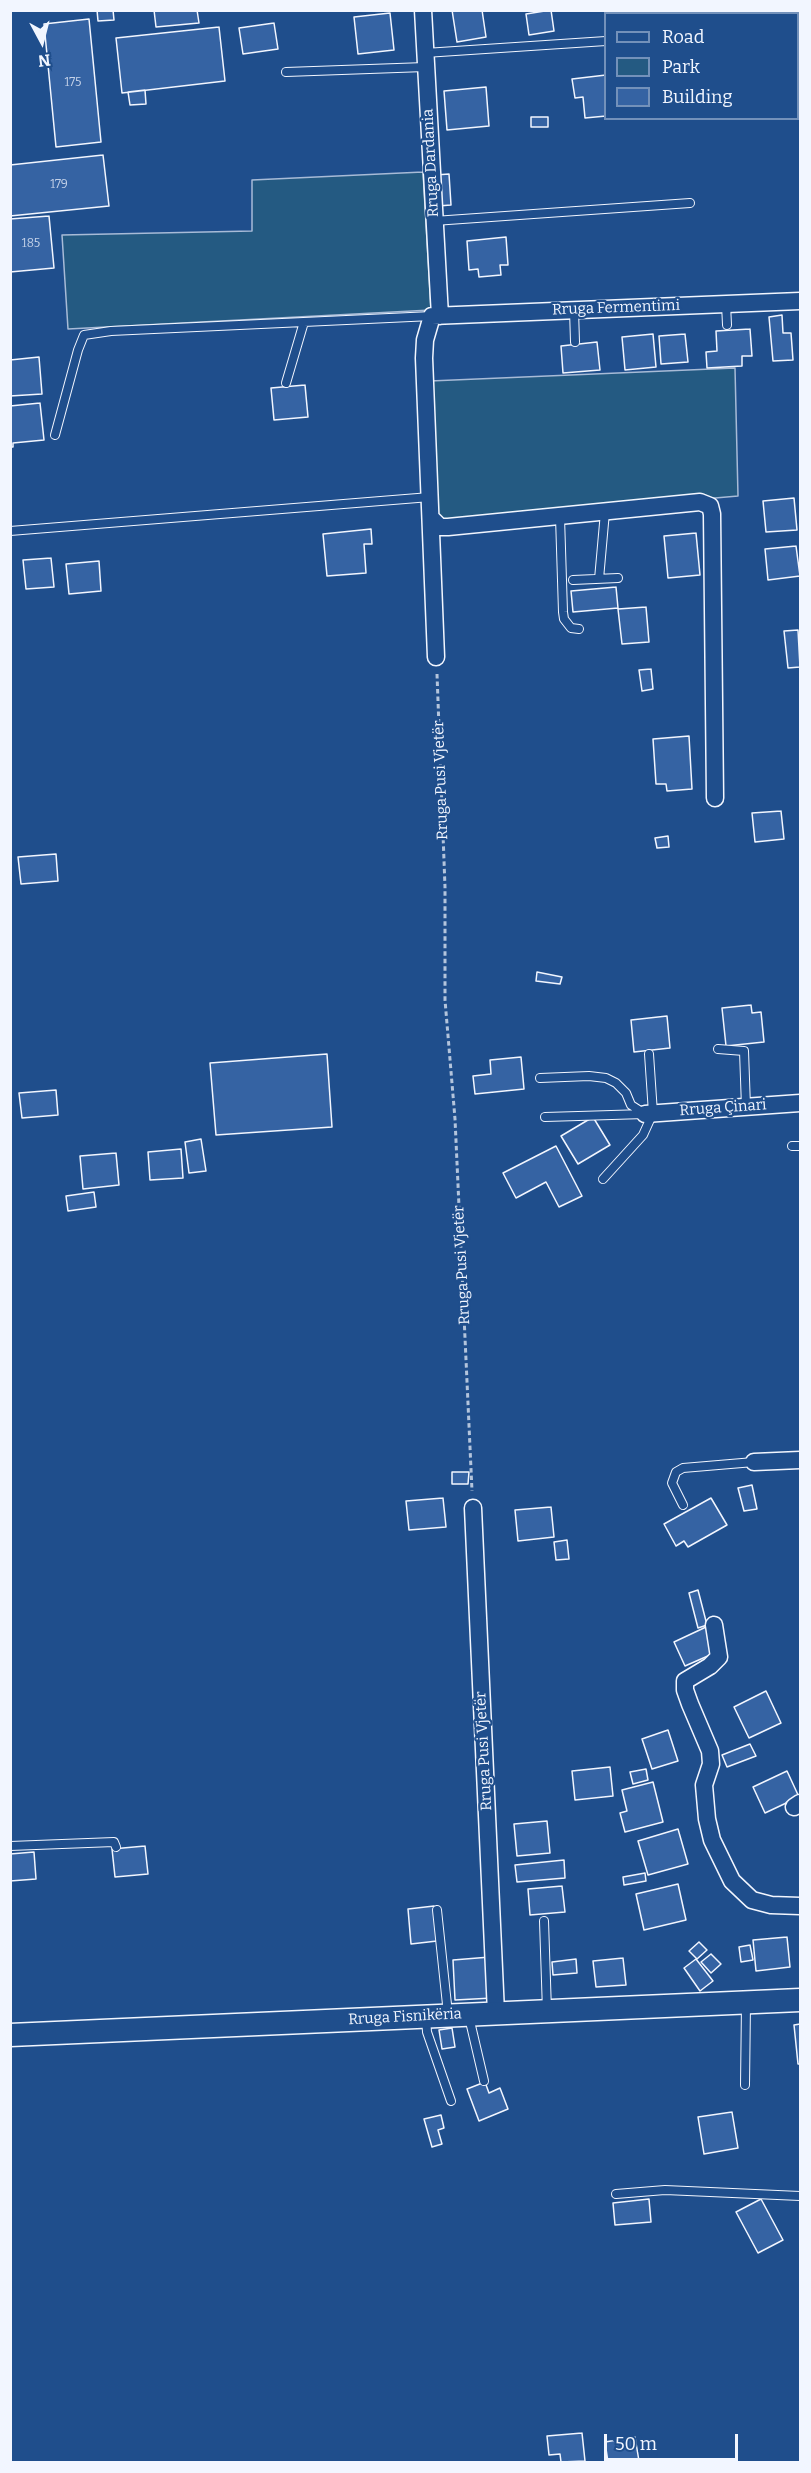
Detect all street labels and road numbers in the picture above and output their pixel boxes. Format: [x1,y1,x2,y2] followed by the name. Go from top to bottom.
[419,108,443,218] street label: Rruga Dardania
[552,297,680,319] street label: Rruga Fermentimi
[430,720,452,840] street label: Rruga Pusi Vjetër
[679,1096,767,1120] street label: Rruga Çinari
[450,1205,474,1325] street label: Rruga Pusi Vjetër
[472,1691,496,1811] street label: Rruga Pusi Vjetër
[348,2005,462,2029] street label: Rruga Fisnikëria

